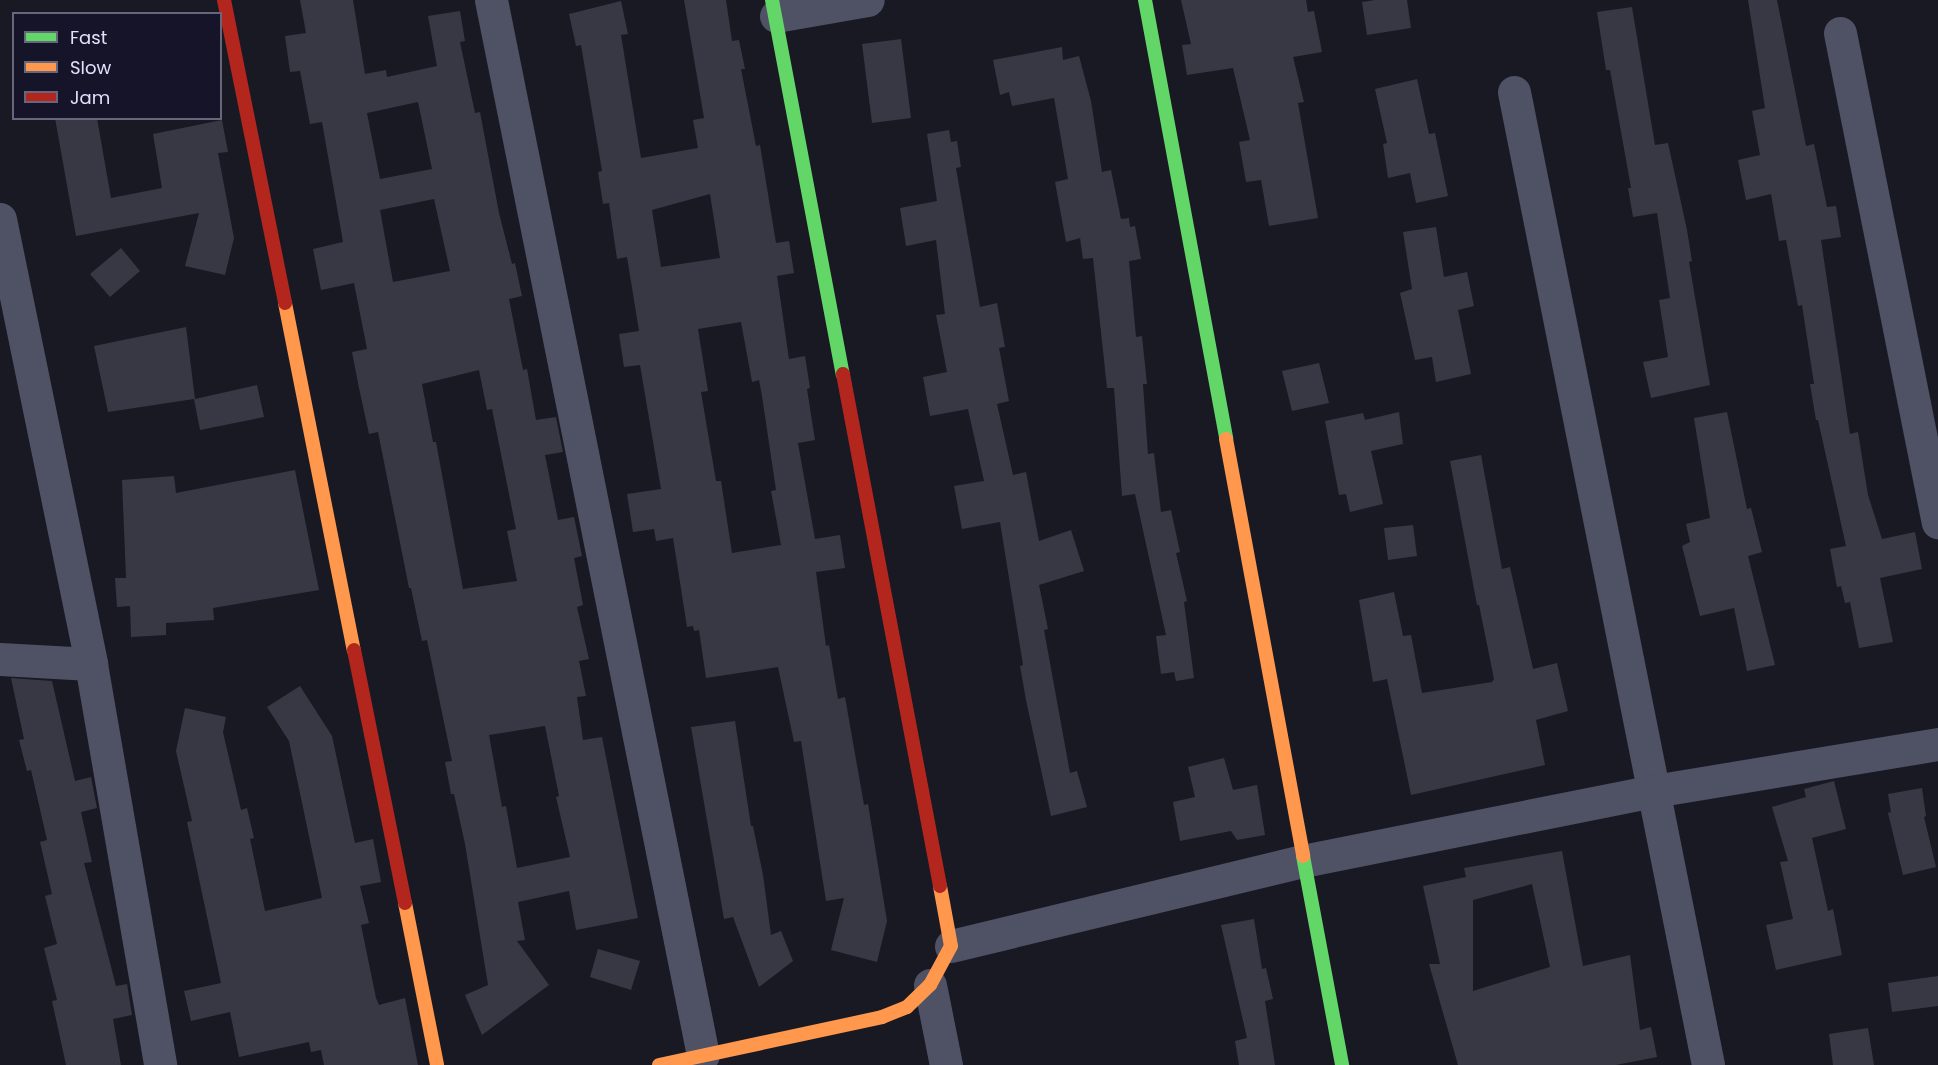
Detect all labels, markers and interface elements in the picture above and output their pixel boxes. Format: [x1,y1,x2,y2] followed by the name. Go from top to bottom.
[12,12,222,120] legend
[70,25,107,50] text: Fast
[70,55,111,80] text: Slow
[70,85,110,110] text: Jam

